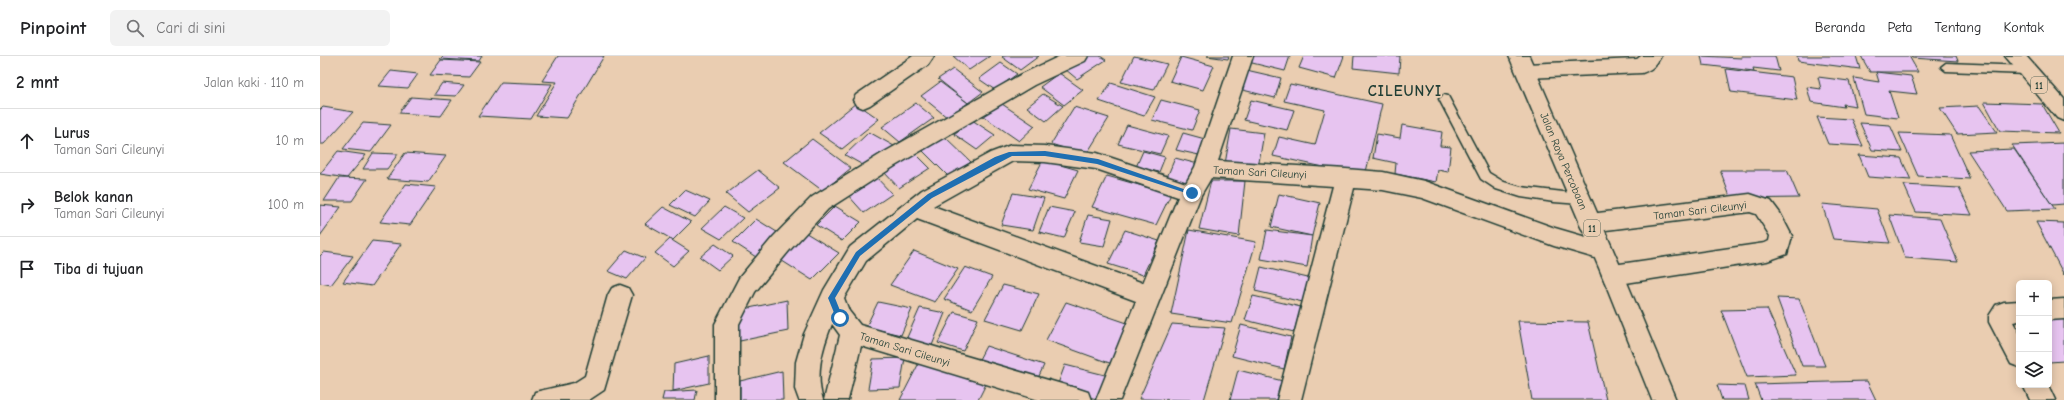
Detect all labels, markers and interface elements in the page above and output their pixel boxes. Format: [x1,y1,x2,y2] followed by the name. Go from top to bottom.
[110,10,390,46] search box
[20,17,86,39] text: Pinpoint
[124,17,146,39] icon: search
[156,19,225,37] text: Cari di sini
[1815,19,1865,36] text: Beranda
[1887,19,1912,36] text: Peta
[1934,19,1981,36] text: Tentang
[2003,19,2044,36] text: Kontak
[16,73,59,92] text: 2 mnt
[204,75,304,90] text: Jalan kaki · 110 m
[2031,77,2047,93] road number: 11
[1368,82,1442,100] district label: CILEUNYI
[1537,111,1590,212] street label: Jalan Raya Percobaan
[54,124,90,142] text: Lurus
[16,130,38,152] icon: ahead
[276,133,304,148] text: 10 m
[54,142,165,157] text: Taman Sari Cileunyi
[1213,164,1307,181] street label: Taman Sari Cileunyi
[1183,184,1201,202] route end
[54,188,133,206] text: Belok kanan
[16,194,38,216] icon: right
[268,197,304,212] text: 100 m
[1653,198,1747,223] street label: Taman Sari Cileunyi
[54,206,165,221] text: Taman Sari Cileunyi
[1584,220,1600,236] road number: 11
[16,258,38,280] icon: arrive
[54,260,143,278] text: Tiba di tujuan
[2016,280,2052,388] map controls
[2016,280,2052,316] button: +
[831,309,849,327] route start
[2016,316,2052,352] button: −
[858,330,951,369] street label: Taman Sari Cileunyi
[2016,352,2052,388] button: layers

